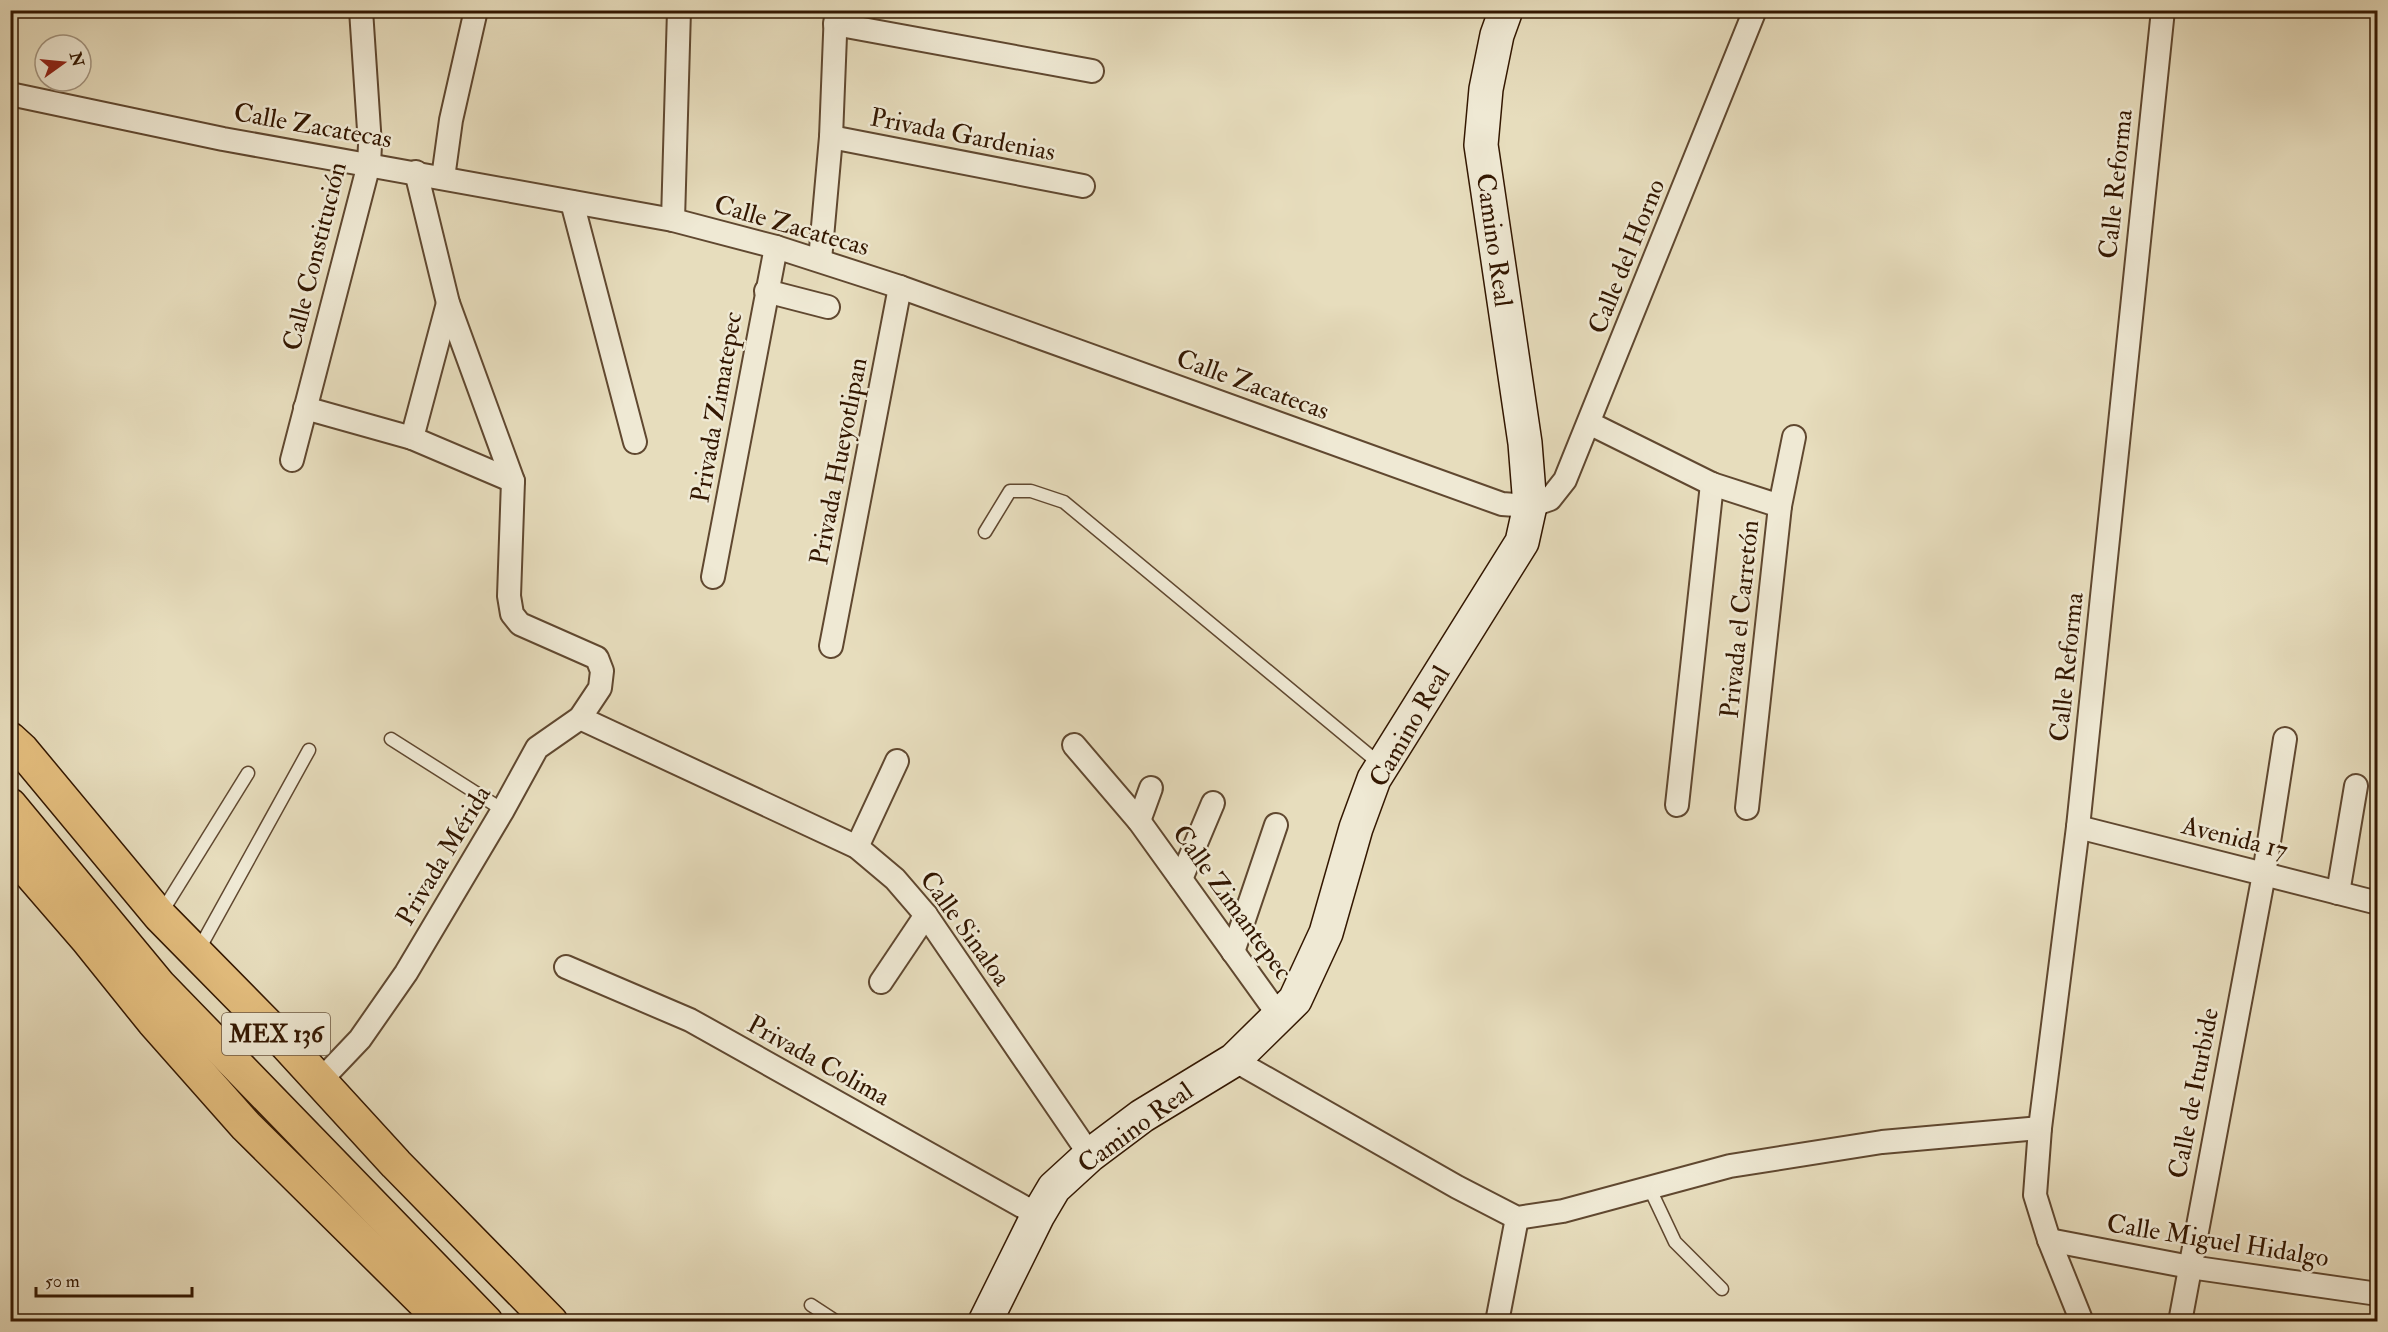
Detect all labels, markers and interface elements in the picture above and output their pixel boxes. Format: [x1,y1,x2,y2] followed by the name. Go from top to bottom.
[33,33,93,93] north arrow
[65,49,88,70] text: N
[231,96,394,156] street label: Calle Zacatecas
[868,101,1058,169] street label: Privada Gardenias
[2092,108,2140,260] street label: Calle Reforma
[276,159,354,354] street label: Calle Constitución
[1469,171,1519,309] street label: Camino Real
[1581,174,1672,338] street label: Calle del Horno
[710,189,873,263] street label: Calle Zacatecas
[684,309,751,505] street label: Privada Zimatepec
[1172,343,1333,427] street label: Calle Zacatecas
[803,355,876,568] street label: Privada Hueyotlipan
[1714,518,1766,720] street label: Privada el Carretón
[2043,591,2091,743] street label: Calle Reforma
[1362,660,1458,793] street label: Camino Real
[390,779,498,931] street label: Privada Mérida
[2177,809,2291,867] street label: Avenida 17
[1165,819,1299,987] street label: Calle Zimantepec
[913,865,1018,993] street label: Calle Sinaloa
[2162,1005,2226,1181] street label: Calle de Iturbide
[742,1009,896,1113] street label: Privada Colima
[222,1013,330,1055] road number: MEX 136
[1072,1075,1200,1180] street label: Camino Real
[2105,1208,2331,1274] street label: Calle Miguel Hidalgo
[36,1260,192,1298] scale bar
[45,1270,80,1293] text: 50 m

